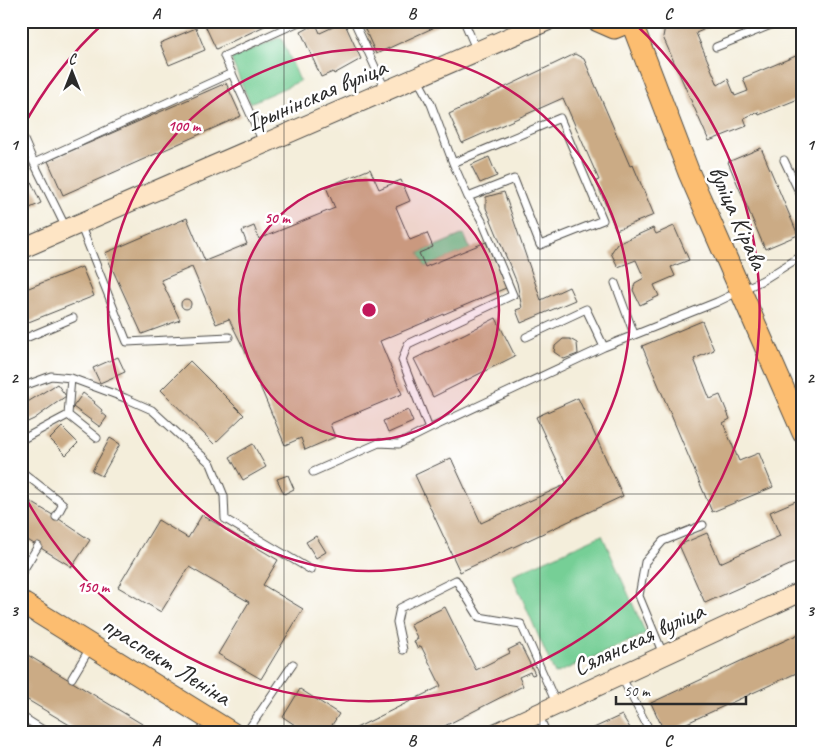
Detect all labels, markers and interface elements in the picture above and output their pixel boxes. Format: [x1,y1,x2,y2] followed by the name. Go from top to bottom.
[152,4,162,24] text: A
[408,4,418,24] text: B
[664,4,674,24] text: C
[48,48,98,98] north arrow
[241,50,393,139] street label: Ірынінская вуліца
[69,51,78,68] text: С
[168,117,202,136] text: 100 m
[10,135,19,155] text: 1
[806,135,815,155] text: 1
[701,161,776,276] street label: вуліца Кірава
[264,209,291,228] text: 50 m
[360,301,378,319] centre of rings
[10,368,19,388] text: 2
[806,368,815,388] text: 2
[77,578,111,597] text: 150 m
[568,594,711,683] street label: Сялянская вуліца
[10,601,19,621] text: 3
[806,601,815,621] text: 3
[96,609,238,714] street label: праспект Леніна
[616,674,746,706] scale bar
[624,682,651,701] text: 50 m
[152,731,162,751] text: A
[408,731,418,751] text: B
[664,731,674,751] text: C

